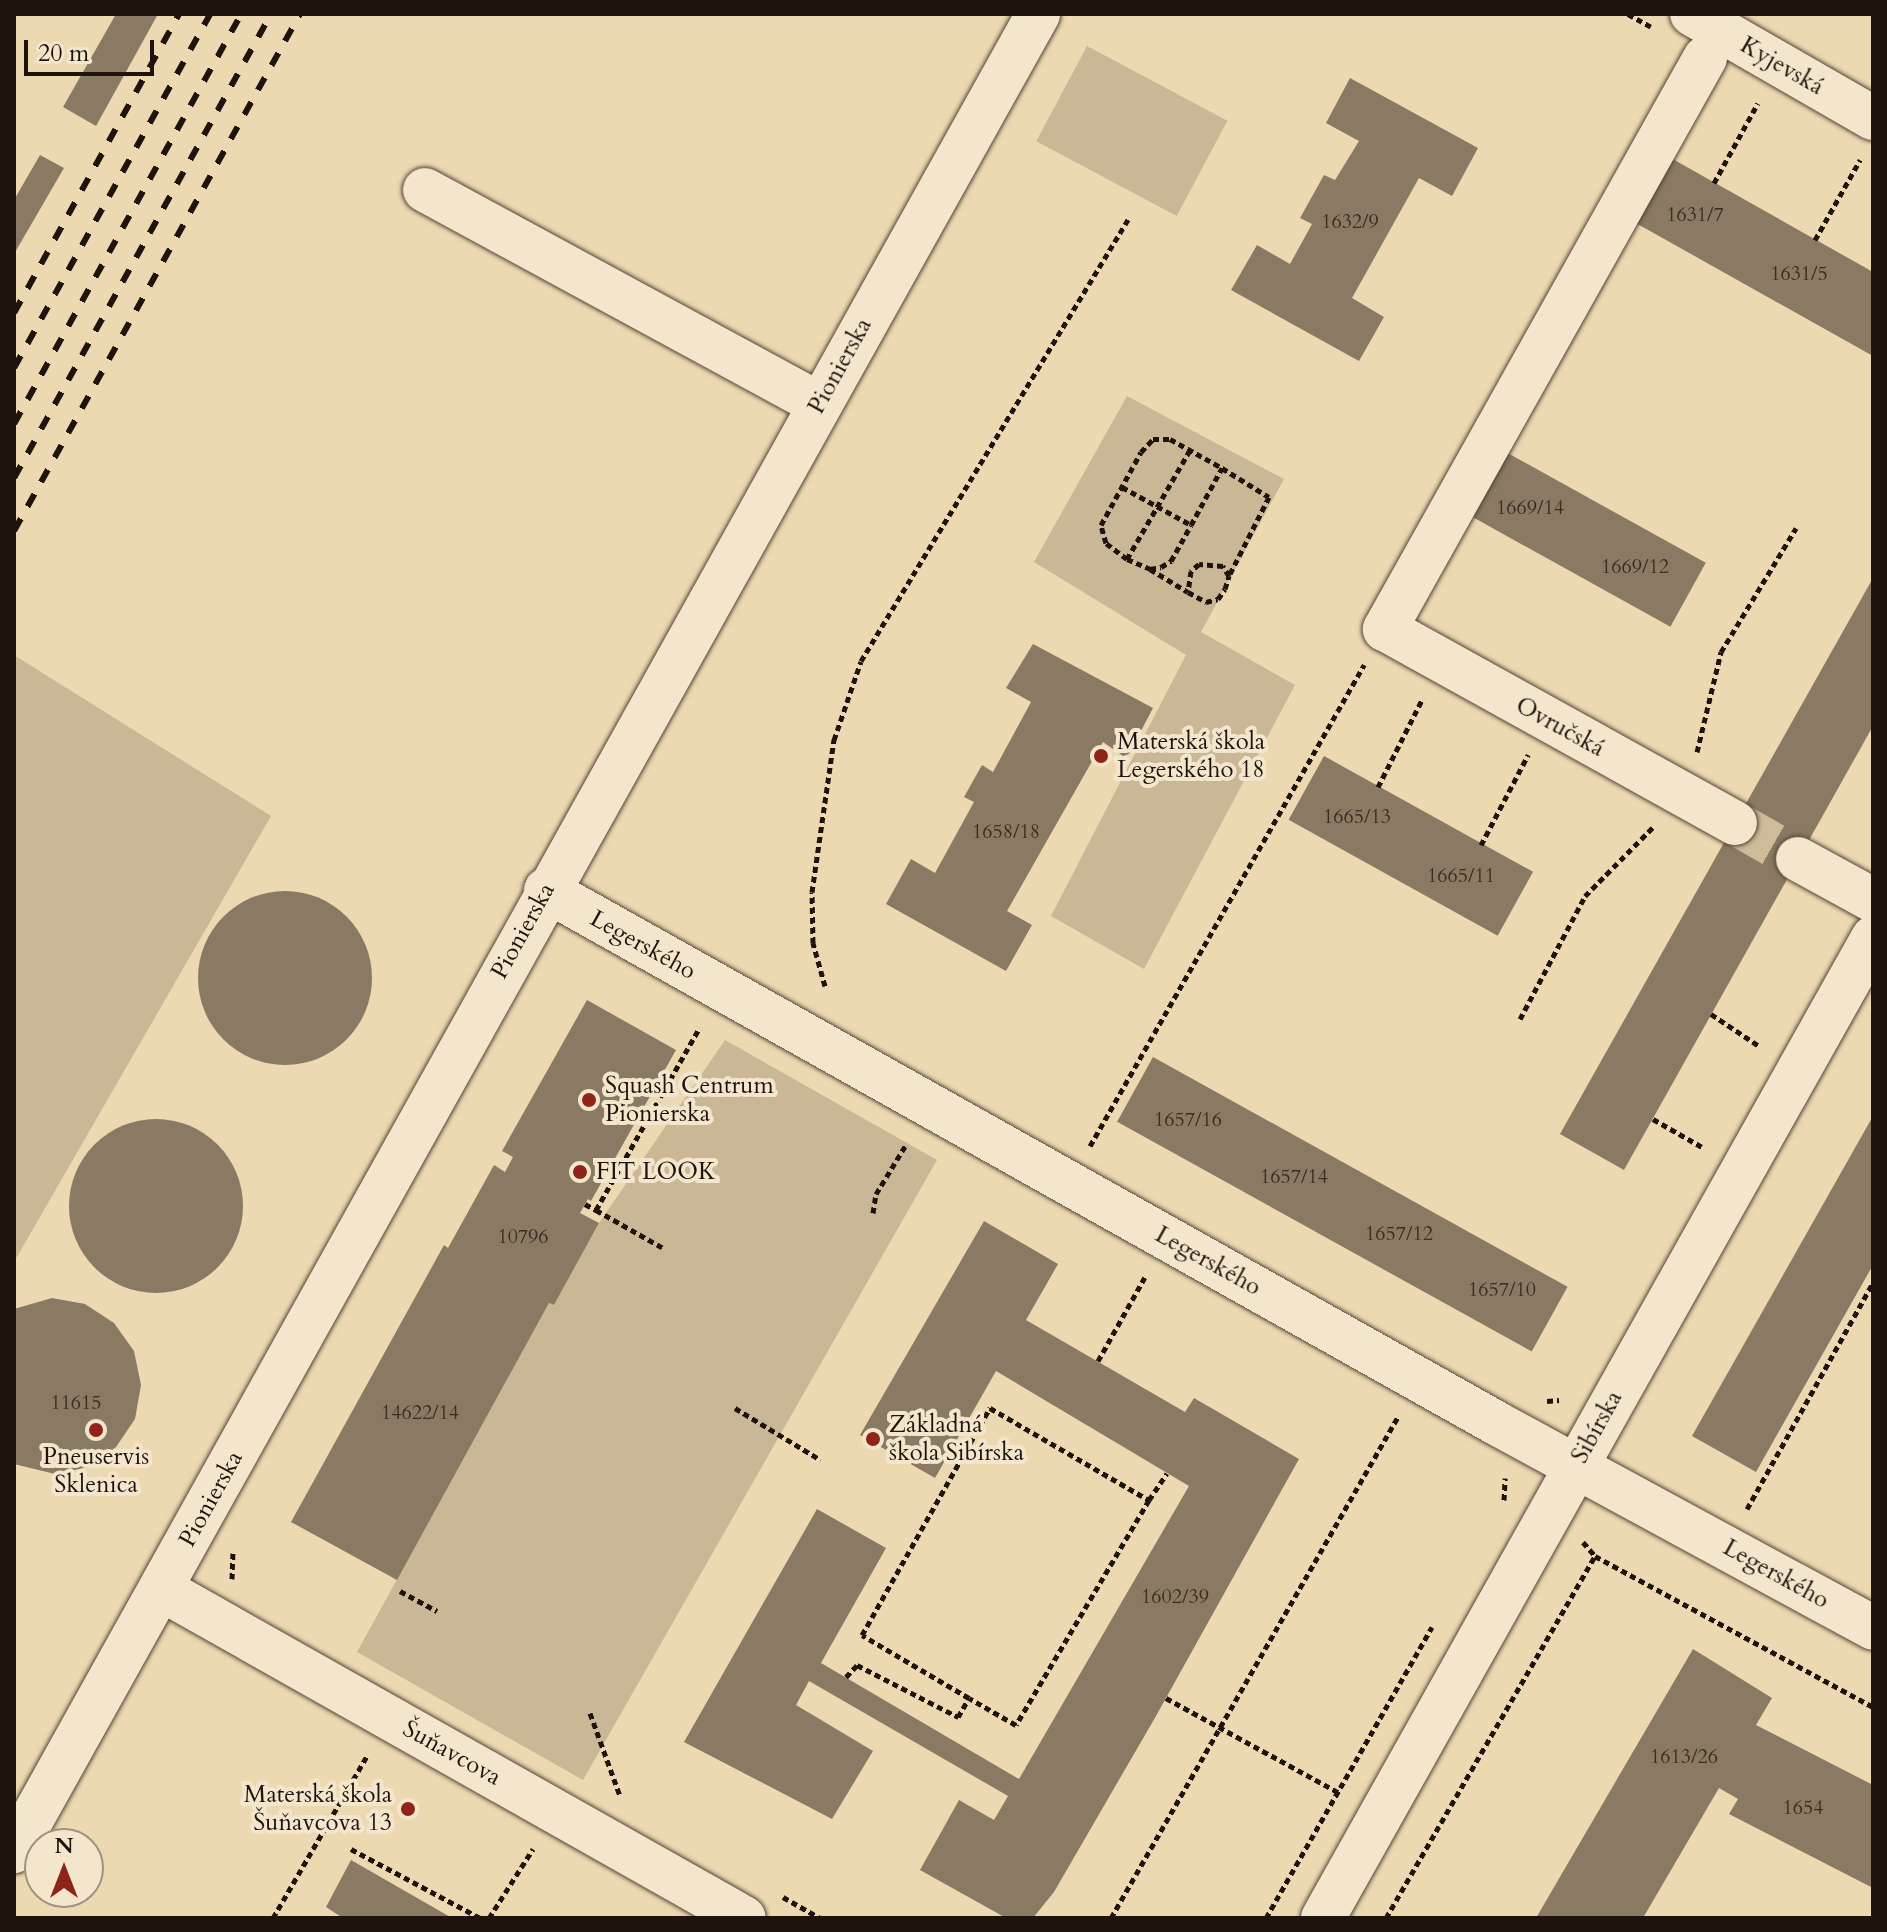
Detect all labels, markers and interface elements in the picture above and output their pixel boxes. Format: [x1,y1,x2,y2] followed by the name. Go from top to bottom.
[28,24,158,74] scale bar
[1735,31,1829,101] street label: Kyjevská
[38,37,89,70] text: 20 m
[1666,202,1724,226] house number: 1631/7
[1321,209,1379,233] house number: 1632/9
[1770,261,1828,285] house number: 1631/5
[802,313,878,419] street label: Pionierska
[1496,495,1564,519] house number: 1669/14
[1601,554,1669,578] house number: 1669/12
[1511,691,1609,763] street label: Ovručská
[1117,728,1265,784] place label: Materská škola Legerského 18
[1092,747,1110,765] marker: Materská škola Legerského 18
[1323,804,1391,828] house number: 1665/13
[972,819,1040,843] house number: 1658/18
[1427,863,1495,887] house number: 1665/11
[485,878,561,984] street label: Pionierska
[585,904,701,986] street label: Legerského
[605,1072,774,1128] place label: Squash Centrum Pionierska
[580,1091,598,1109] marker: Squash Centrum Pionierska
[1154,1107,1222,1131] house number: 1657/16
[596,1158,716,1186] place label: FIT LOOK
[571,1163,589,1181] marker: FIT LOOK
[1260,1164,1328,1188] house number: 1657/14
[1150,1220,1266,1302] street label: Legerského
[1365,1221,1433,1245] house number: 1657/12
[497,1224,549,1248] house number: 10796
[1468,1277,1536,1301] house number: 1657/10
[1565,1386,1629,1468] street label: Sibírska
[50,1390,102,1414] house number: 11615
[381,1400,459,1424] house number: 14622/14
[889,1411,1024,1467] place label: Základná škola Sibírska
[87,1421,105,1439] marker: Pneuservis Sklenica
[864,1430,882,1448] marker: Základná škola Sibírska
[43,1443,149,1499] place label: Pneuservis Sklenica
[173,1446,249,1552] street label: Pionierska
[1718,1533,1834,1615] street label: Legerského
[1141,1584,1209,1608] house number: 1602/39
[398,1714,506,1792] street label: Šuňavcova
[1650,1744,1718,1768] house number: 1613/26
[244,1781,392,1837] place label: Materská škola Šuňavcova 13
[1783,1795,1823,1819] house number: 1654
[399,1800,417,1818] marker: Materská škola Šuňavcova 13
[24,1828,104,1908] north arrow
[54,1831,74,1861] text: N

